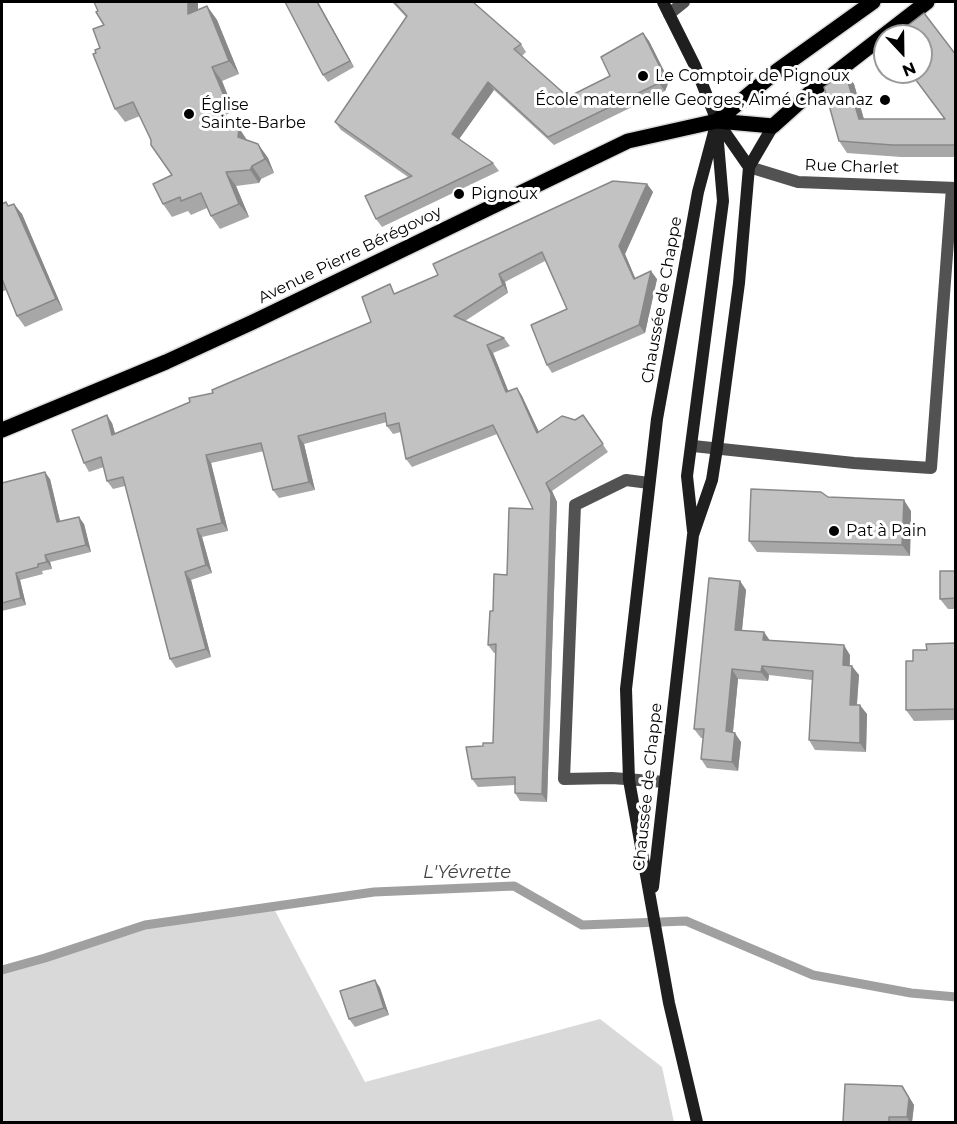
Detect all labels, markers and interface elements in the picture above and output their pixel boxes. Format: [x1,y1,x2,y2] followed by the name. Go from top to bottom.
[873,24,933,84] north arrow
[900,58,919,81] text: N
[655,66,850,86] place label: Le Comptoir de Pignoux
[636,69,650,83] marker: Le Comptoir de Pignoux
[535,90,873,110] place label: École maternelle Georges, Aimé Chavanaz
[878,93,892,107] marker: École maternelle Georges, Aimé Chavanaz
[201,95,306,133] place label: Église Sainte-Barbe
[182,107,196,121] marker: Église Sainte-Barbe
[804,156,900,178] street label: Rue Charlet
[471,184,538,204] place label: Pignoux
[452,187,466,201] marker: Pignoux
[255,202,445,308] street label: Avenue Pierre Bérégovoy
[638,215,686,385] street label: Chaussée de Chappe
[846,521,927,541] place label: Pat à Pain
[827,524,841,538] marker: Pat à Pain
[630,702,666,872] street label: Chaussée de Chappe
[423,862,511,884] water label: L'Yévrette

